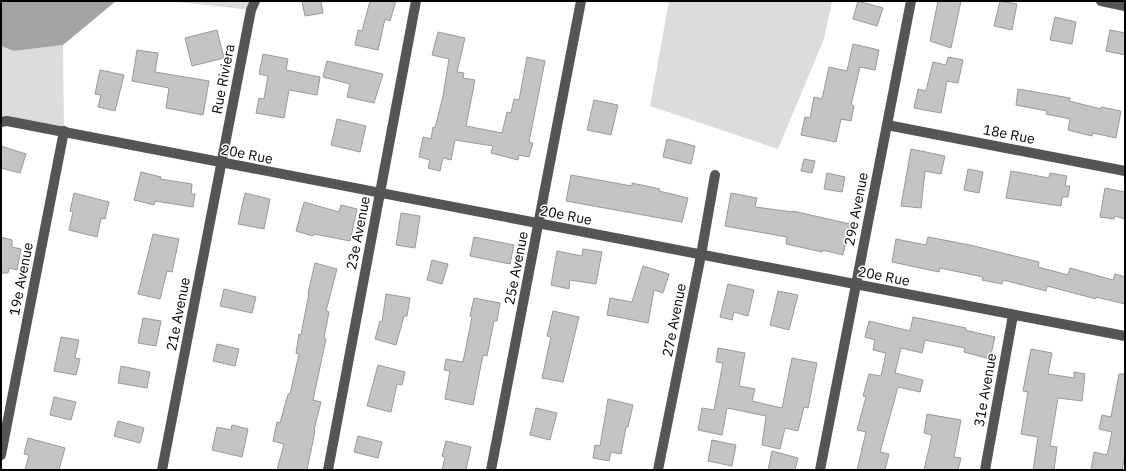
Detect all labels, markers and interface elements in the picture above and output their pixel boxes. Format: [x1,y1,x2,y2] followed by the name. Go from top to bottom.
[207,42,239,116] street label: Rue Riviera
[982,120,1037,148] street label: 18e Rue
[220,140,275,168] street label: 20e Rue
[840,170,872,247] street label: 29e Avenue
[342,194,374,271] street label: 23e Avenue
[539,201,594,229] street label: 20e Rue
[500,229,532,306] street label: 25e Avenue
[5,240,37,317] street label: 19e Avenue
[857,262,912,290] street label: 20e Rue
[162,275,194,352] street label: 21e Avenue
[658,281,690,358] street label: 27e Avenue
[970,351,1000,428] street label: 31e Avenue

